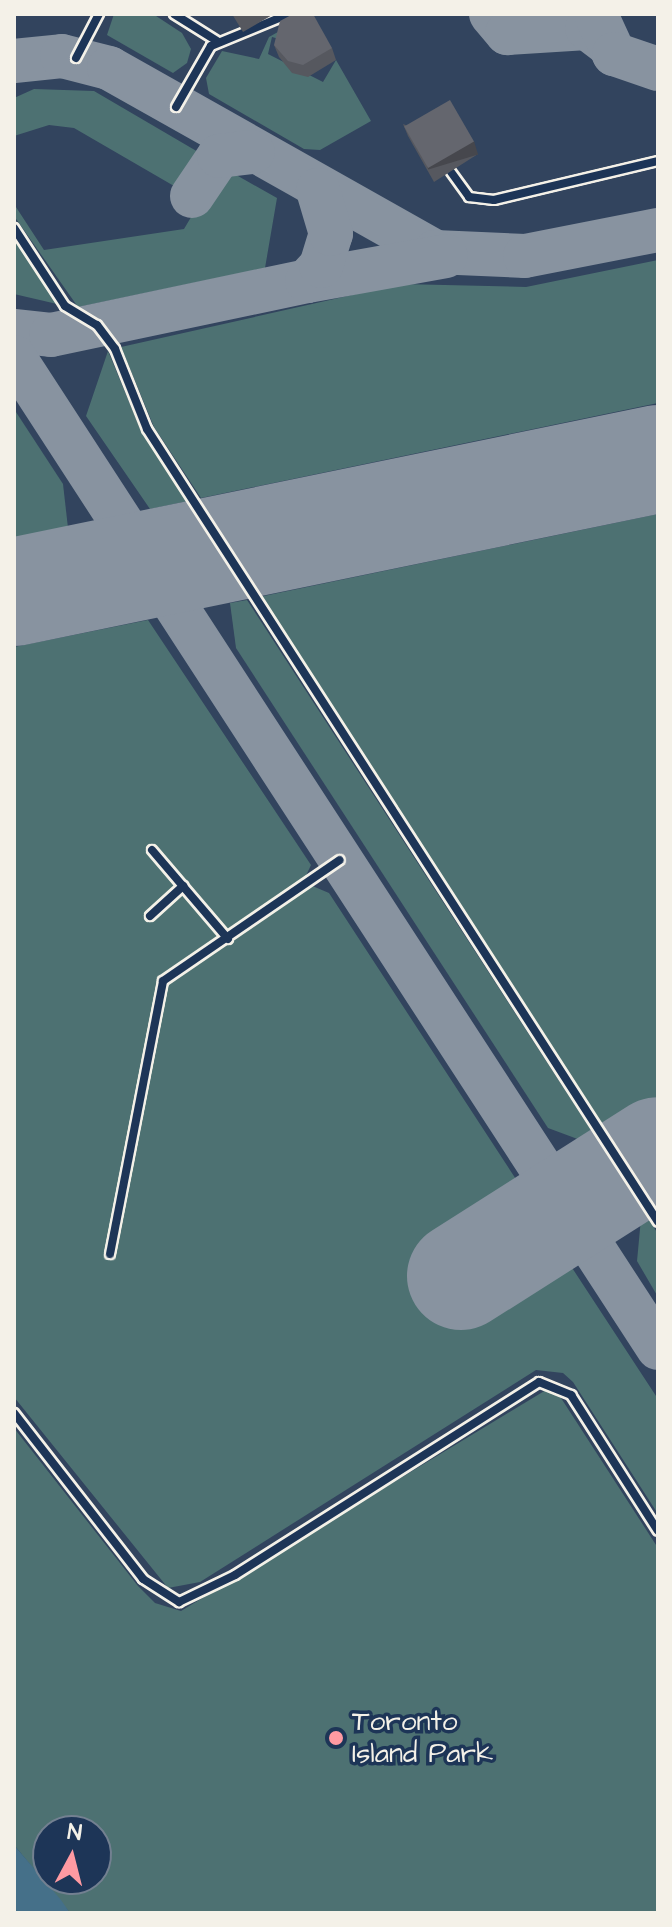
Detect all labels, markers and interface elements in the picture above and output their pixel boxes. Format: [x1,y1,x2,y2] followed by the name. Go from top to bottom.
[352,1705,493,1771] place label: Toronto Island Park
[327,1729,345,1747] marker: Toronto Island Park
[32,1815,112,1895] north arrow
[66,1816,83,1849] text: N

